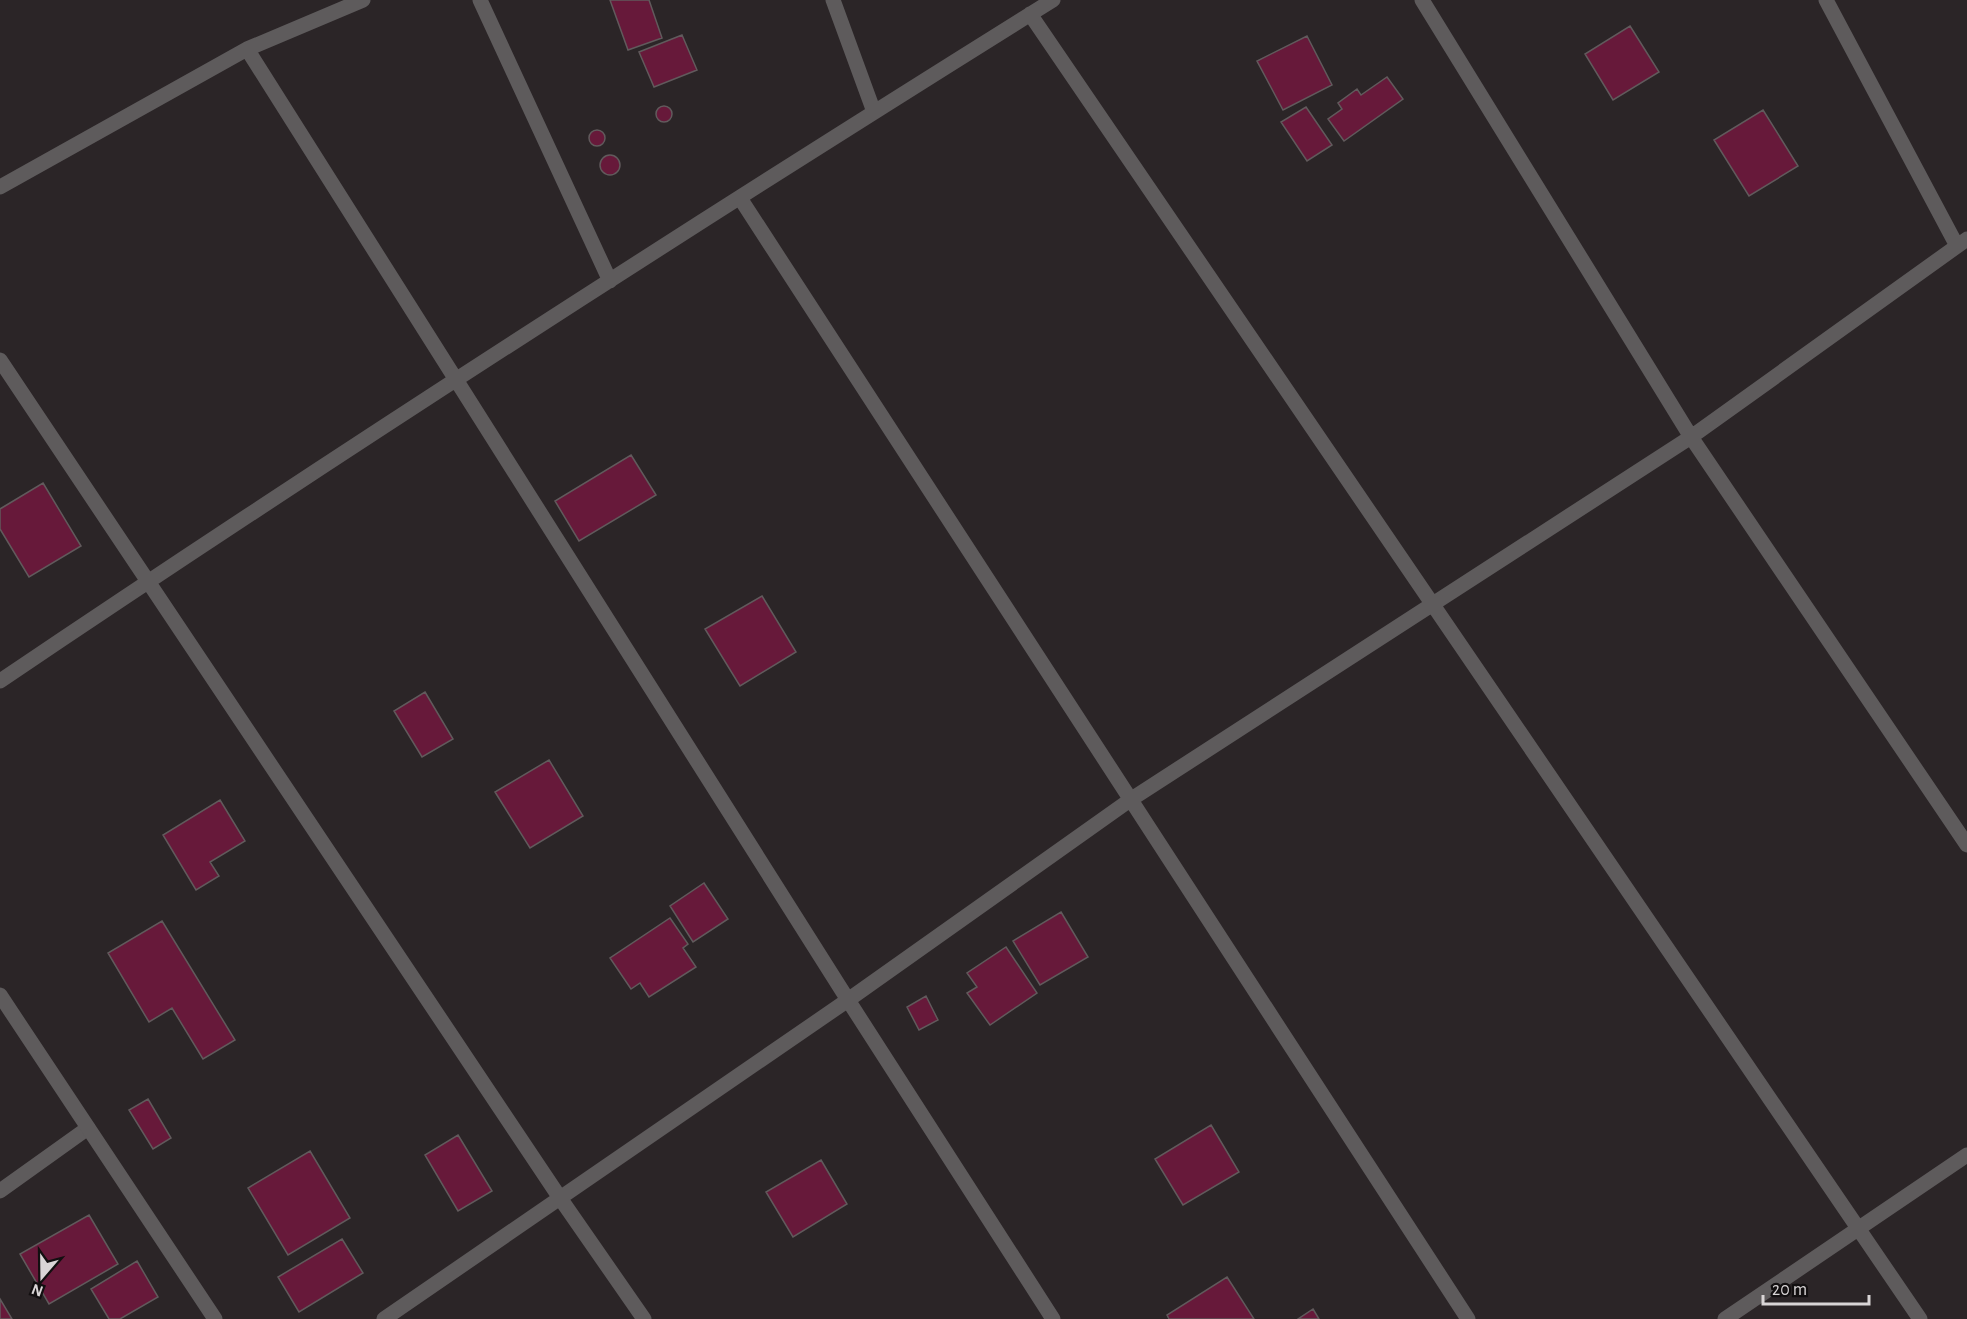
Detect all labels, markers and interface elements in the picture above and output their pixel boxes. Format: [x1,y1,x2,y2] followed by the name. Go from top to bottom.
[12,1247,72,1307] north arrow
[1763,1268,1870,1306] scale bar
[29,1281,45,1300] text: N
[1772,1281,1807,1299] text: 20 m

